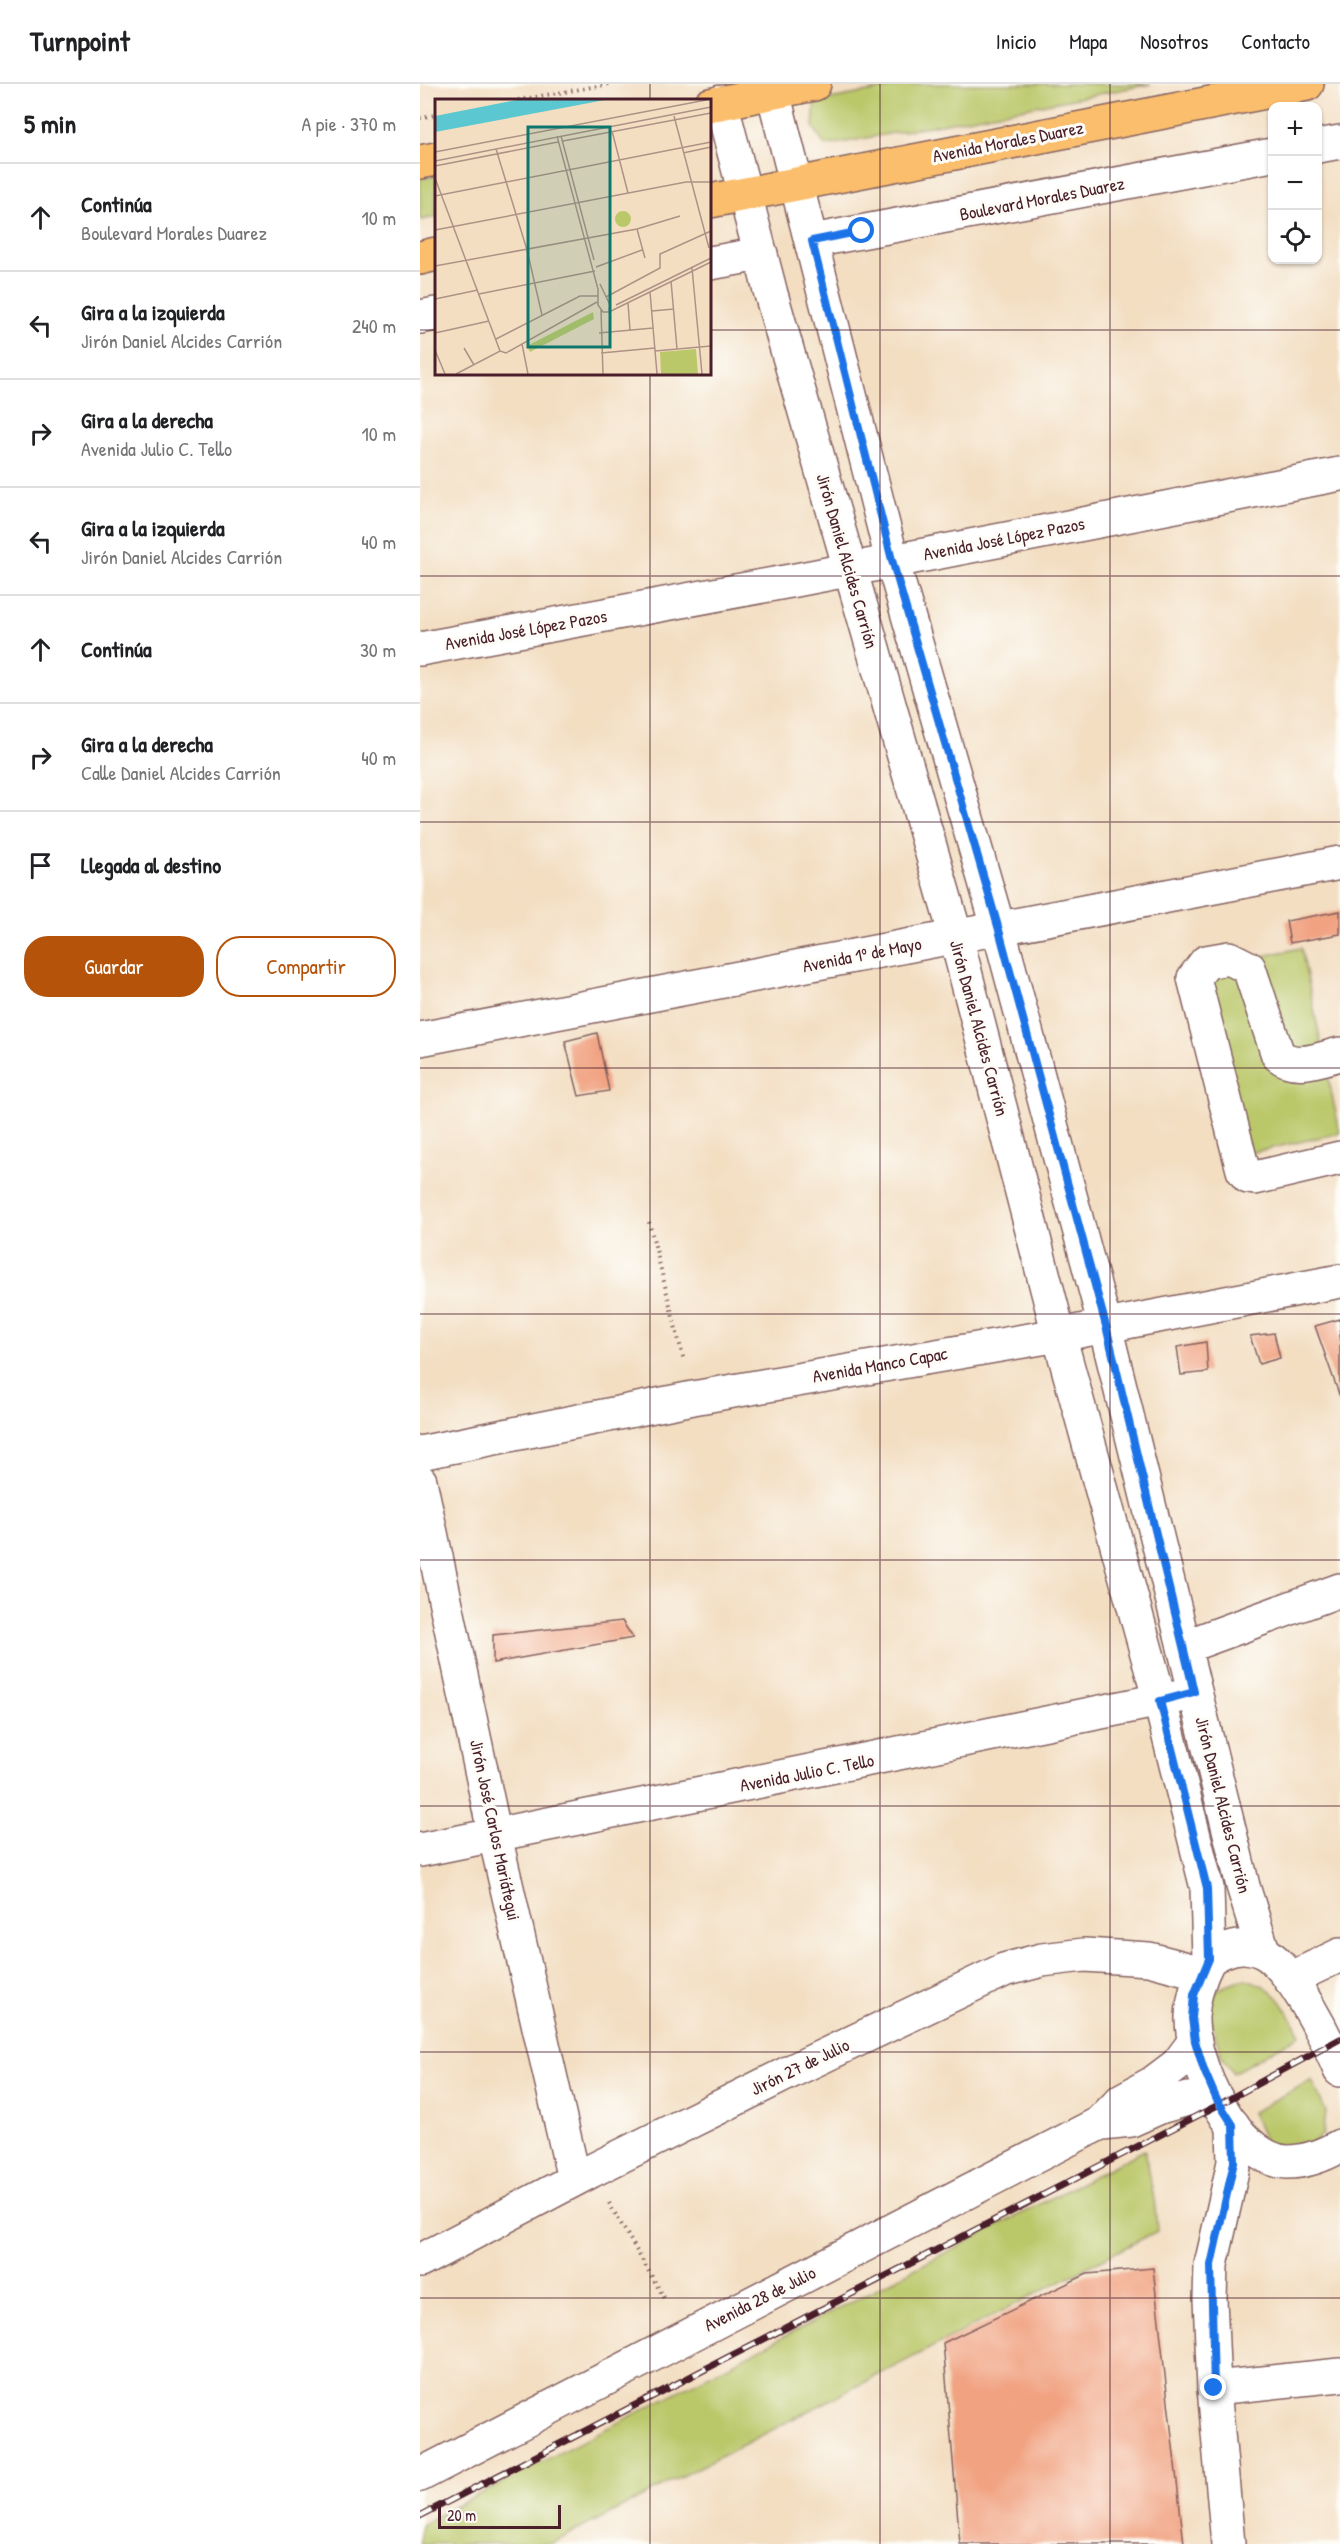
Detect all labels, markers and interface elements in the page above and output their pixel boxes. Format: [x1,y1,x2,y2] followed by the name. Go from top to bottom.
[30,22,130,60] text: Turnpoint
[996,27,1036,56] text: Inicio
[1069,27,1107,56] text: Mapa
[1140,27,1208,56] text: Nosotros
[1241,27,1310,56] text: Contacto
[435,99,711,375] inset map
[1268,102,1322,264] map controls
[1268,102,1322,156] button: +
[24,106,76,141] text: 5 min
[301,110,396,137] text: A pie · 370 m
[930,115,1086,168] street label: Avenida Morales Duarez
[1268,156,1322,210] button: −
[957,170,1127,227] street label: Boulevard Morales Duarez
[81,189,152,219] text: Continúa
[24,201,57,234] icon: ahead
[362,204,396,231] text: 10 m
[1268,210,1322,264] button: locate
[848,217,874,243] route start
[81,219,267,246] text: Boulevard Morales Duarez
[81,297,225,327] text: Gira a la izquierda
[24,309,57,342] icon: left
[352,312,396,339] text: 240 m
[81,327,282,354] text: Jirón Daniel Alcides Carrión
[81,405,213,435] text: Gira a la derecha
[24,417,57,450] icon: right
[362,420,396,447] text: 10 m
[81,435,232,462] text: Avenida Julio C. Tello
[811,470,884,651] street label: Jirón Daniel Alcides Carrión
[921,511,1087,566] street label: Avenida José López Pazos
[81,513,225,543] text: Gira a la izquierda
[24,525,57,558] icon: left
[361,528,396,555] text: 40 m
[81,543,282,570] text: Jirón Daniel Alcides Carrión
[443,603,609,656] street label: Avenida José López Pazos
[24,633,57,666] icon: ahead
[81,634,152,664] text: Continúa
[360,636,396,663] text: 30 m
[81,729,213,759] text: Gira a la derecha
[24,741,57,774] icon: right
[361,744,396,771] text: 40 m
[81,759,281,786] text: Calle Daniel Alcides Carrión
[24,849,57,882] icon: arrive
[81,850,221,880] text: Llegada al destino
[800,931,923,978] street label: Avenida 1º de Mayo
[24,936,204,997] button: Guardar
[216,936,396,997] button: Compartir
[944,937,1015,1119] street label: Jirón Daniel Alcides Carrión
[811,1340,949,1389] street label: Avenida Manco Capac
[1189,1714,1258,1896] street label: Jirón Daniel Alcides Carrión
[464,1737,527,1923] street label: Jirón José Carlos Mariátegui
[738,1747,876,1798] street label: Avenida Julio C. Tello
[746,2032,853,2101] street label: Jirón 27 de Julio
[700,2260,820,2337] street label: Avenida 28 de Julio
[1200,2374,1226,2400] route end
[438,2502,561,2530] scale bar
[447,2504,476,2526] text: 20 m

